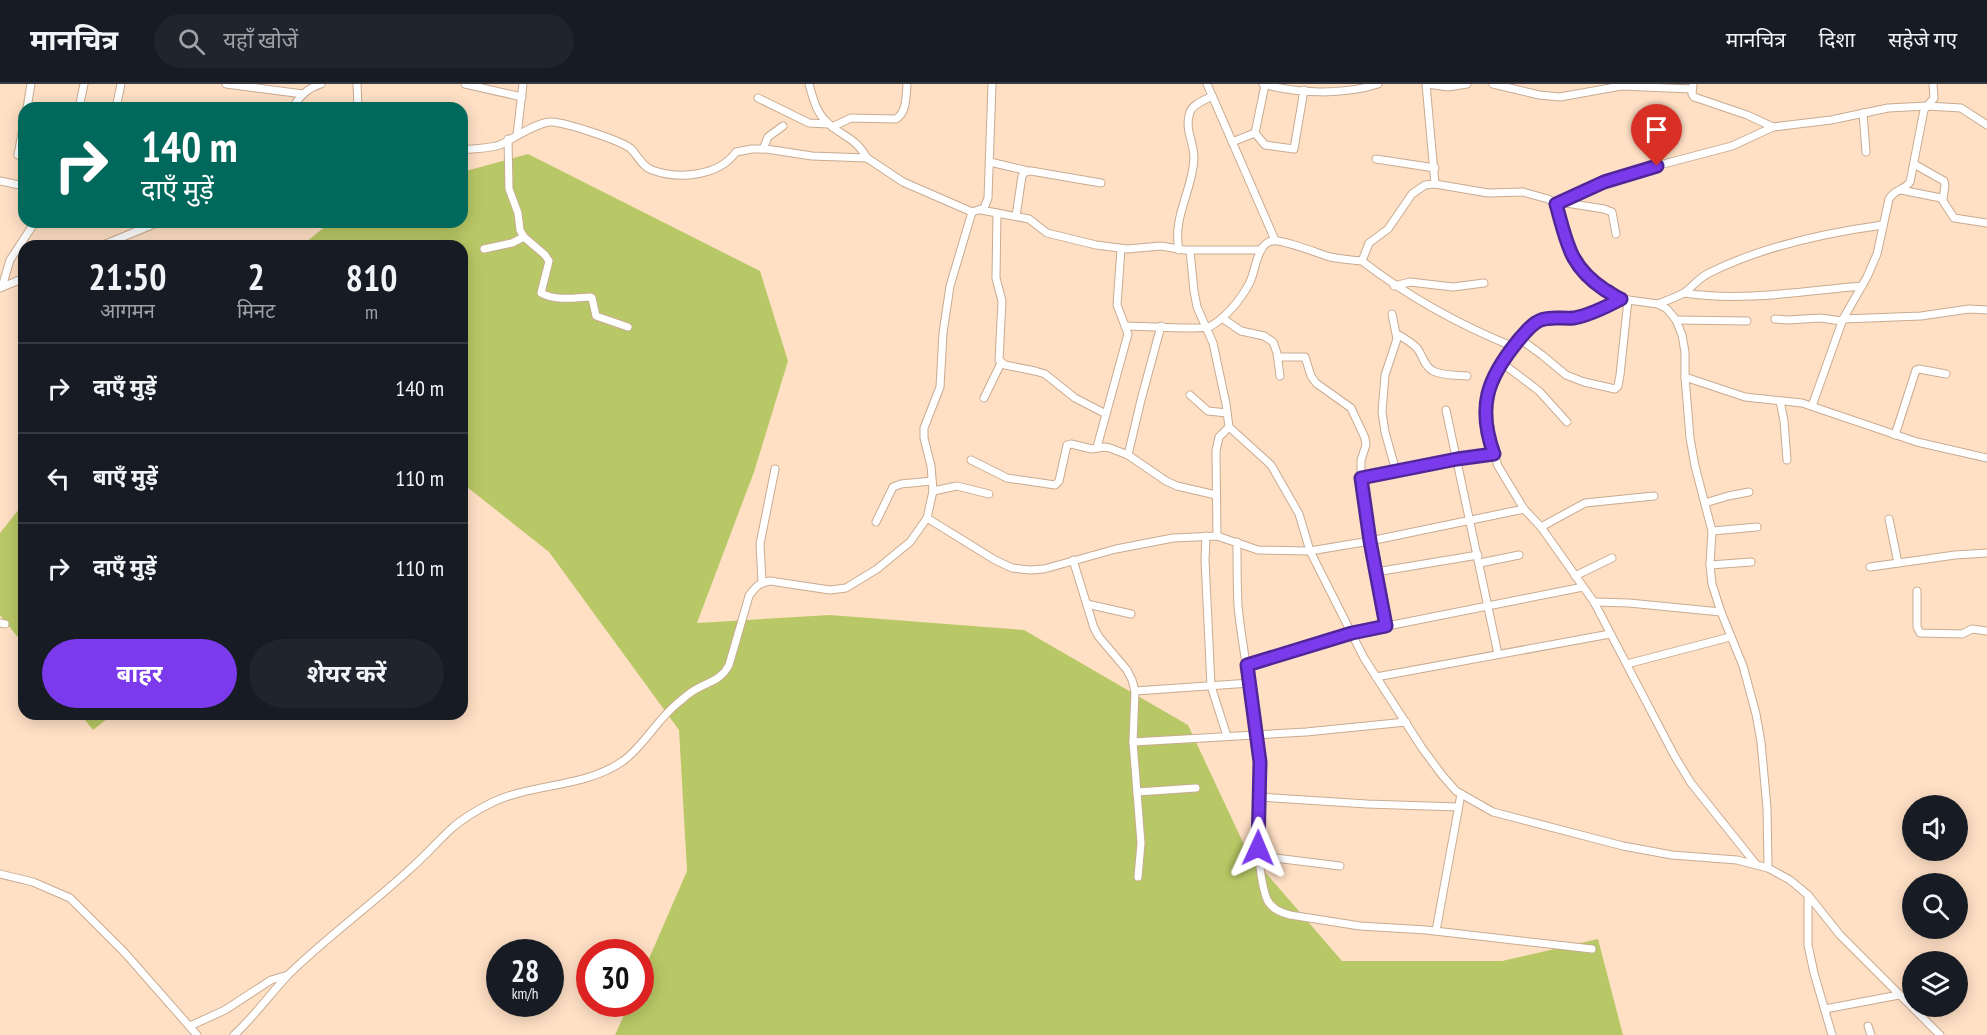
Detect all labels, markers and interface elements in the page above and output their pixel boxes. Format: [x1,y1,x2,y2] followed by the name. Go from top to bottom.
[154,14,574,68] search box
[30,21,118,58] text: मानचित्र
[175,25,208,58] icon: search
[223,26,298,54] text: यहाँ खोजें
[1726,26,1786,53] text: मानचित्र
[1819,26,1855,53] text: दिशा
[1888,26,1957,53] text: सहेजे गए
[1631,104,1682,166] pin
[1640,113,1673,146] icon: arrive
[141,119,238,174] text: 140 m
[42,126,120,204] icon: right
[141,172,214,206] text: दाएँ मुड़ें
[89,253,166,300] text: 21:50
[247,253,265,300] text: 2
[346,254,397,301] text: 810
[100,298,155,324] text: आगमन
[237,298,275,324] text: मिनट
[365,299,378,325] text: m
[42,372,75,405] icon: right
[93,373,157,401] text: दाएँ मुड़ें
[395,374,444,402] text: 140 m
[42,462,75,495] icon: left
[93,463,158,491] text: बाएँ मुड़ें
[395,464,444,492] text: 110 m
[42,552,75,585] icon: right
[93,553,157,581] text: दाएँ मुड़ें
[395,554,444,582] text: 110 m
[42,639,237,708] button: बाहर
[249,639,444,708] button: शेयर करें
[1902,795,1968,1017] map controls
[1902,795,1968,861] button: sound
[1226,816,1290,880] position arrow
[1902,873,1968,939] button: search
[576,939,654,1017] speed limit sign: 30
[511,951,539,990] text: 28
[1902,951,1968,1017] button: layers
[512,984,538,1003] text: km/h

